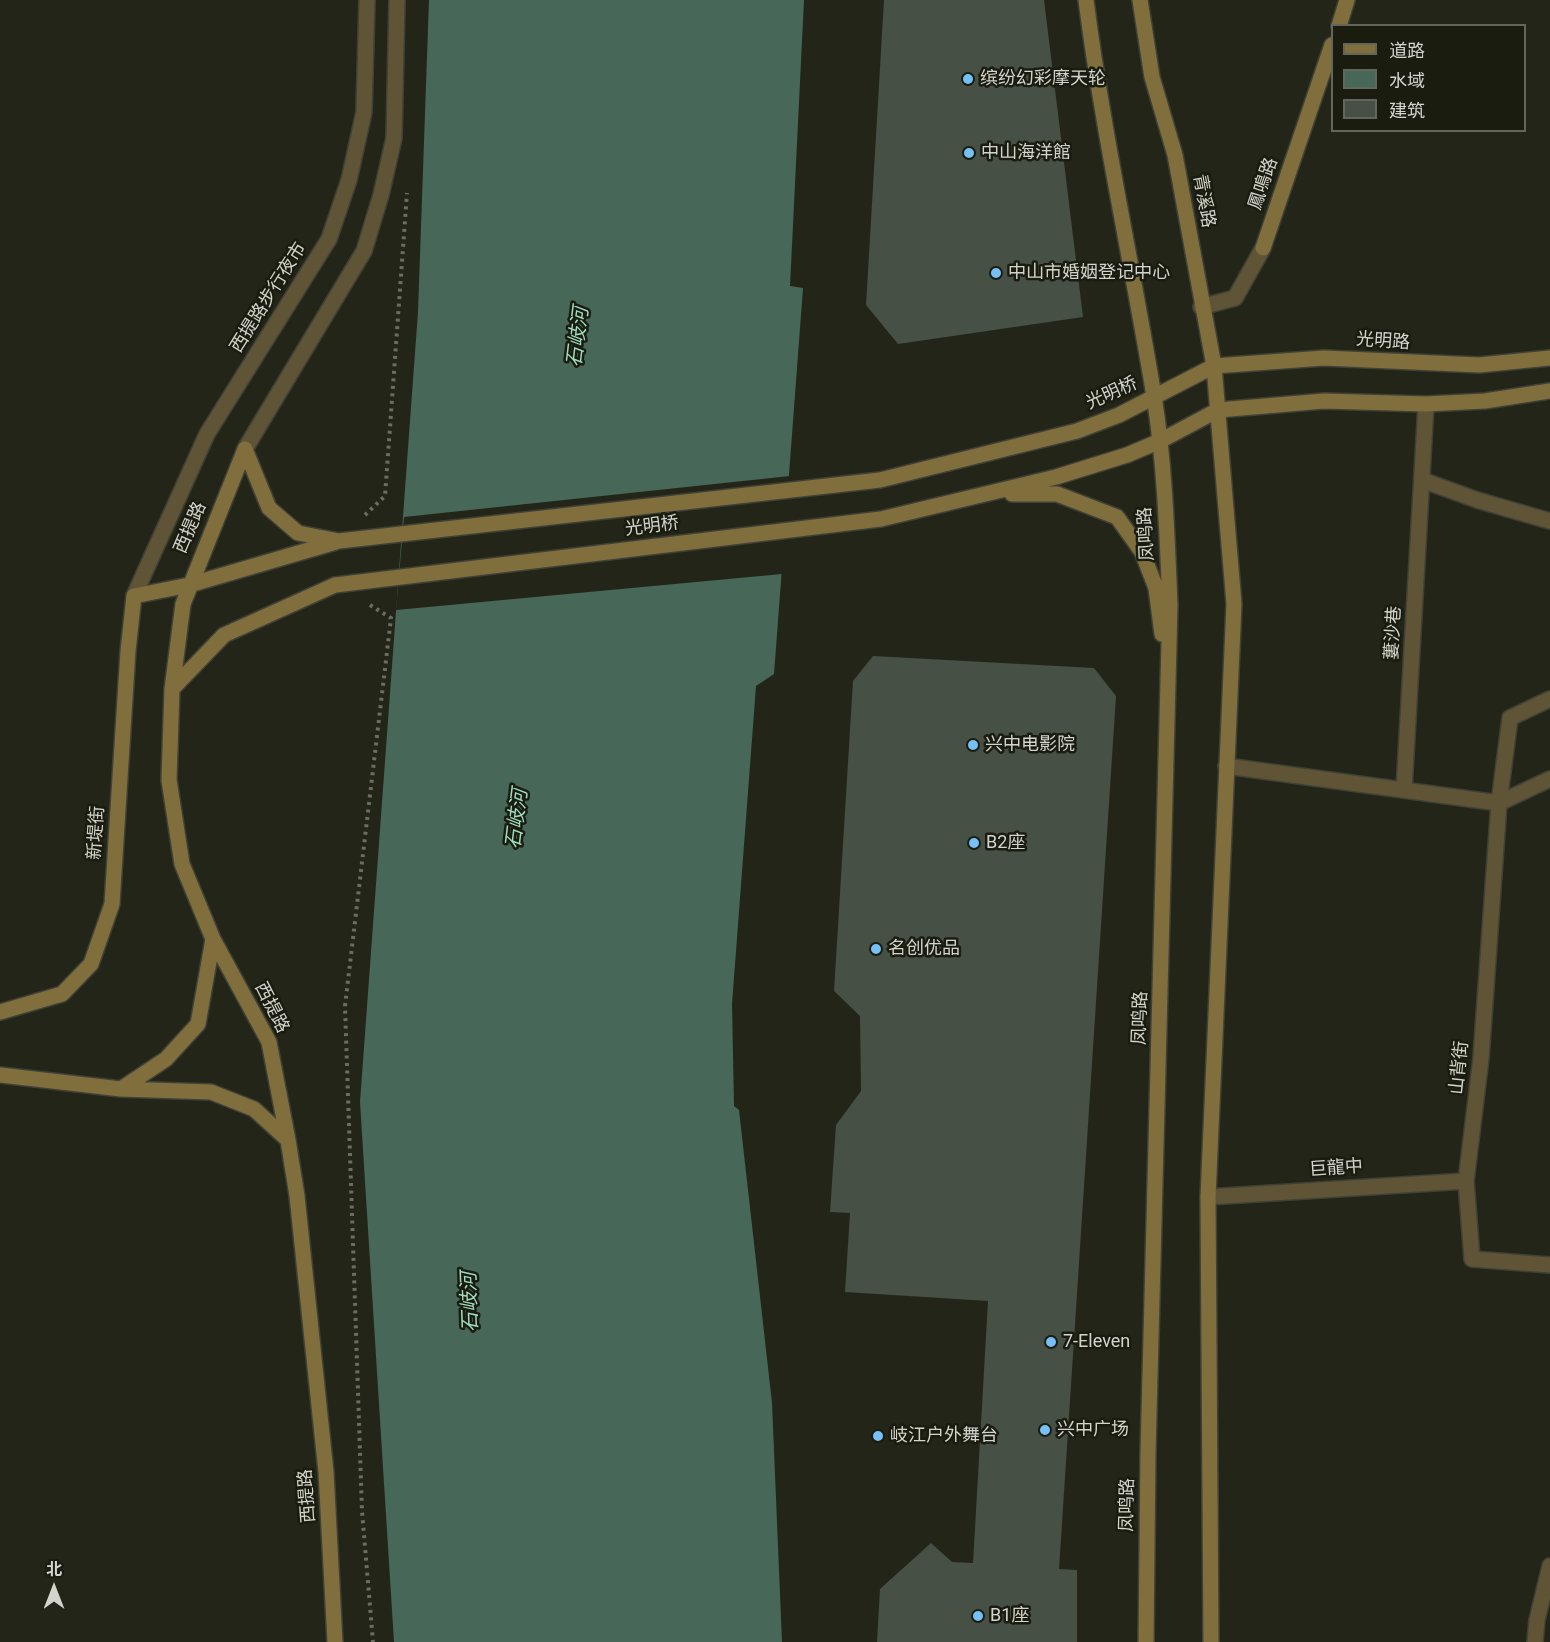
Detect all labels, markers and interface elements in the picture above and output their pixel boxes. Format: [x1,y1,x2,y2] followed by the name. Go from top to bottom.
[1331,24,1526,132] legend
[1389,40,1425,61] text: 道路
[980,68,1106,90] place label: 缤纷幻彩摩天轮
[1389,70,1425,91] text: 水域
[961,72,975,86] marker: 缤纷幻彩摩天轮
[1389,100,1425,121] text: 建筑
[981,142,1071,164] place label: 中山海洋館
[962,146,976,160] marker: 中山海洋館
[1245,155,1283,213] street label: 鳳鳴路
[1188,173,1218,229] street label: 青溪路
[226,239,312,357] street label: 西提路步行夜市
[1008,262,1170,284] place label: 中山市婚姻登记中心
[989,266,1003,280] marker: 中山市婚姻登记中心
[563,306,595,368] water label: 石岐河
[1355,329,1411,355] street label: 光明路
[1083,373,1141,415] street label: 光明桥
[171,499,211,557] street label: 西提路
[1135,506,1159,562] street label: 凤鸣路
[624,513,680,541] street label: 光明桥
[1382,605,1406,661] street label: 蔞沙巷
[985,734,1075,756] place label: 兴中电影院
[966,738,980,752] marker: 兴中电影院
[502,788,534,850] water label: 石岐河
[84,805,110,861] street label: 新堤街
[986,832,1025,854] place label: B2座
[967,836,981,850] marker: B2座
[888,938,960,960] place label: 名创优品
[869,942,883,956] marker: 名创优品
[249,979,293,1037] street label: 西提路
[1129,991,1153,1045] street label: 凤鸣路
[1446,1040,1474,1096] street label: 山背街
[1308,1156,1364,1182] street label: 巨龍中
[458,1272,484,1332] water label: 石岐河
[1063,1331,1130,1353] place label: 7-Eleven
[1044,1335,1058,1349] marker: 7-Eleven
[1057,1419,1129,1441] place label: 兴中广场
[1038,1423,1052,1437] marker: 兴中广场
[890,1425,998,1447] place label: 岐江户外舞台
[871,1429,885,1443] marker: 岐江户外舞台
[295,1468,321,1524] street label: 西提路
[1117,1478,1139,1532] street label: 凤鸣路
[24,1558,84,1618] north arrow
[46,1560,62,1579] text: 北
[990,1605,1029,1627] place label: B1座
[971,1609,985,1623] marker: B1座

